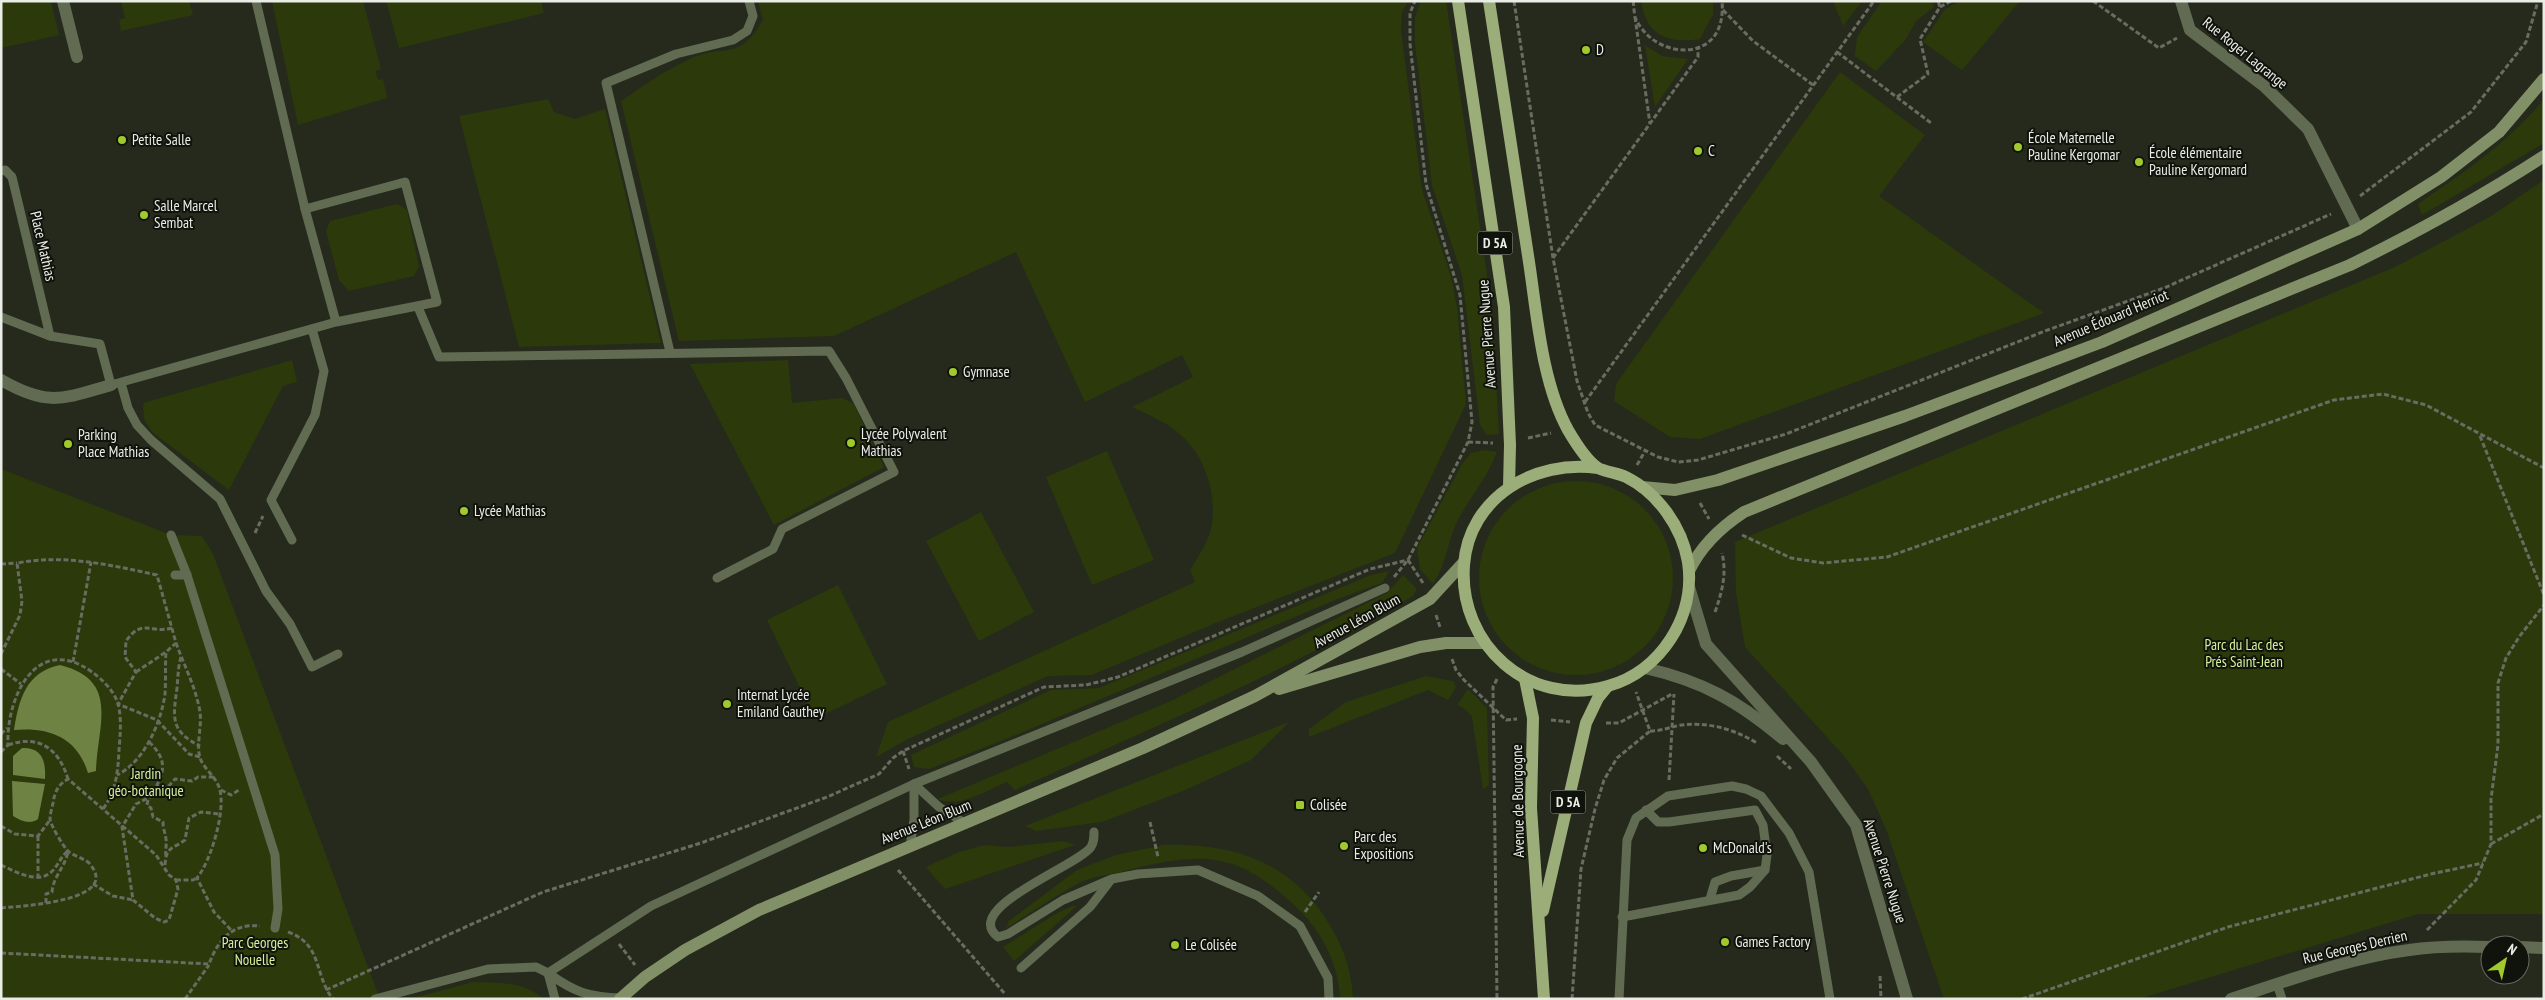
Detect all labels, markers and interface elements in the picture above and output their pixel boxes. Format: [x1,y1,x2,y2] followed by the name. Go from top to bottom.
[2199,12,2292,93] street label: Rue Roger Lagrange
[1596,40,1604,59] place label: D
[1580,44,1592,56] marker: D
[2028,128,2120,164] place label: École Maternelle Pauline Kergomar
[132,130,191,149] place label: Petite Salle
[116,134,128,146] marker: Petite Salle
[1708,141,1715,160] place label: C
[2012,141,2024,153] marker: École Maternelle Pauline Kergomar
[2149,143,2247,179] place label: École élémentaire Pauline Kergomard
[1692,145,1704,157] marker: C
[2133,156,2145,168] marker: École élémentaire Pauline Kergomard
[154,196,218,232] place label: Salle Marcel Sembat
[26,209,61,283] street label: Place Mathias
[138,209,150,221] marker: Salle Marcel Sembat
[1478,232,1512,254] road number: D 5A
[1473,279,1500,389] street label: Avenue Pierre Nugue
[2050,285,2171,350] street label: Avenue Édouard Herriot
[963,362,1010,381] place label: Gymnase
[947,366,959,378] marker: Gymnase
[861,424,947,460] place label: Lycée Polyvalent Mathias
[78,425,149,461] place label: Parking Place Mathias
[845,437,857,449] marker: Lycée Polyvalent Mathias
[62,438,74,450] marker: Parking Place Mathias
[474,501,546,520] place label: Lycée Mathias
[458,505,470,517] marker: Lycée Mathias
[1310,589,1403,652] street label: Avenue Léon Blum
[2205,635,2283,671] park label: Parc du Lac des Prés Saint-Jean
[737,685,825,721] place label: Internat Lycée Emiland Gauthey
[721,698,733,710] marker: Internat Lycée Emiland Gauthey
[1507,744,1528,858] street label: Avenue de Bourgogne
[108,764,184,800] park label: Jardin géo-botanique
[1550,790,1586,814] road number: D 5A
[878,795,974,848] street label: Avenue Léon Blum
[1310,795,1347,814] place label: Colisée
[1294,799,1306,811] marker: Colisée
[1860,816,1911,925] street label: Avenue Pierre Nugue
[1354,827,1413,863] place label: Parc des Expositions
[1713,838,1772,857] place label: McDonald's
[1338,840,1350,852] marker: Parc des Expositions
[1697,842,1709,854] marker: McDonald's
[2301,925,2409,968] street label: Rue Georges Derrien
[1735,932,1811,951] place label: Games Factory
[222,933,288,969] park label: Parc Georges Nouelle
[1185,935,1237,954] place label: Le Colisée
[2480,935,2530,985] north arrow
[1719,936,1731,948] marker: Games Factory
[1169,939,1181,951] marker: Le Colisée
[2504,940,2520,959] text: N

